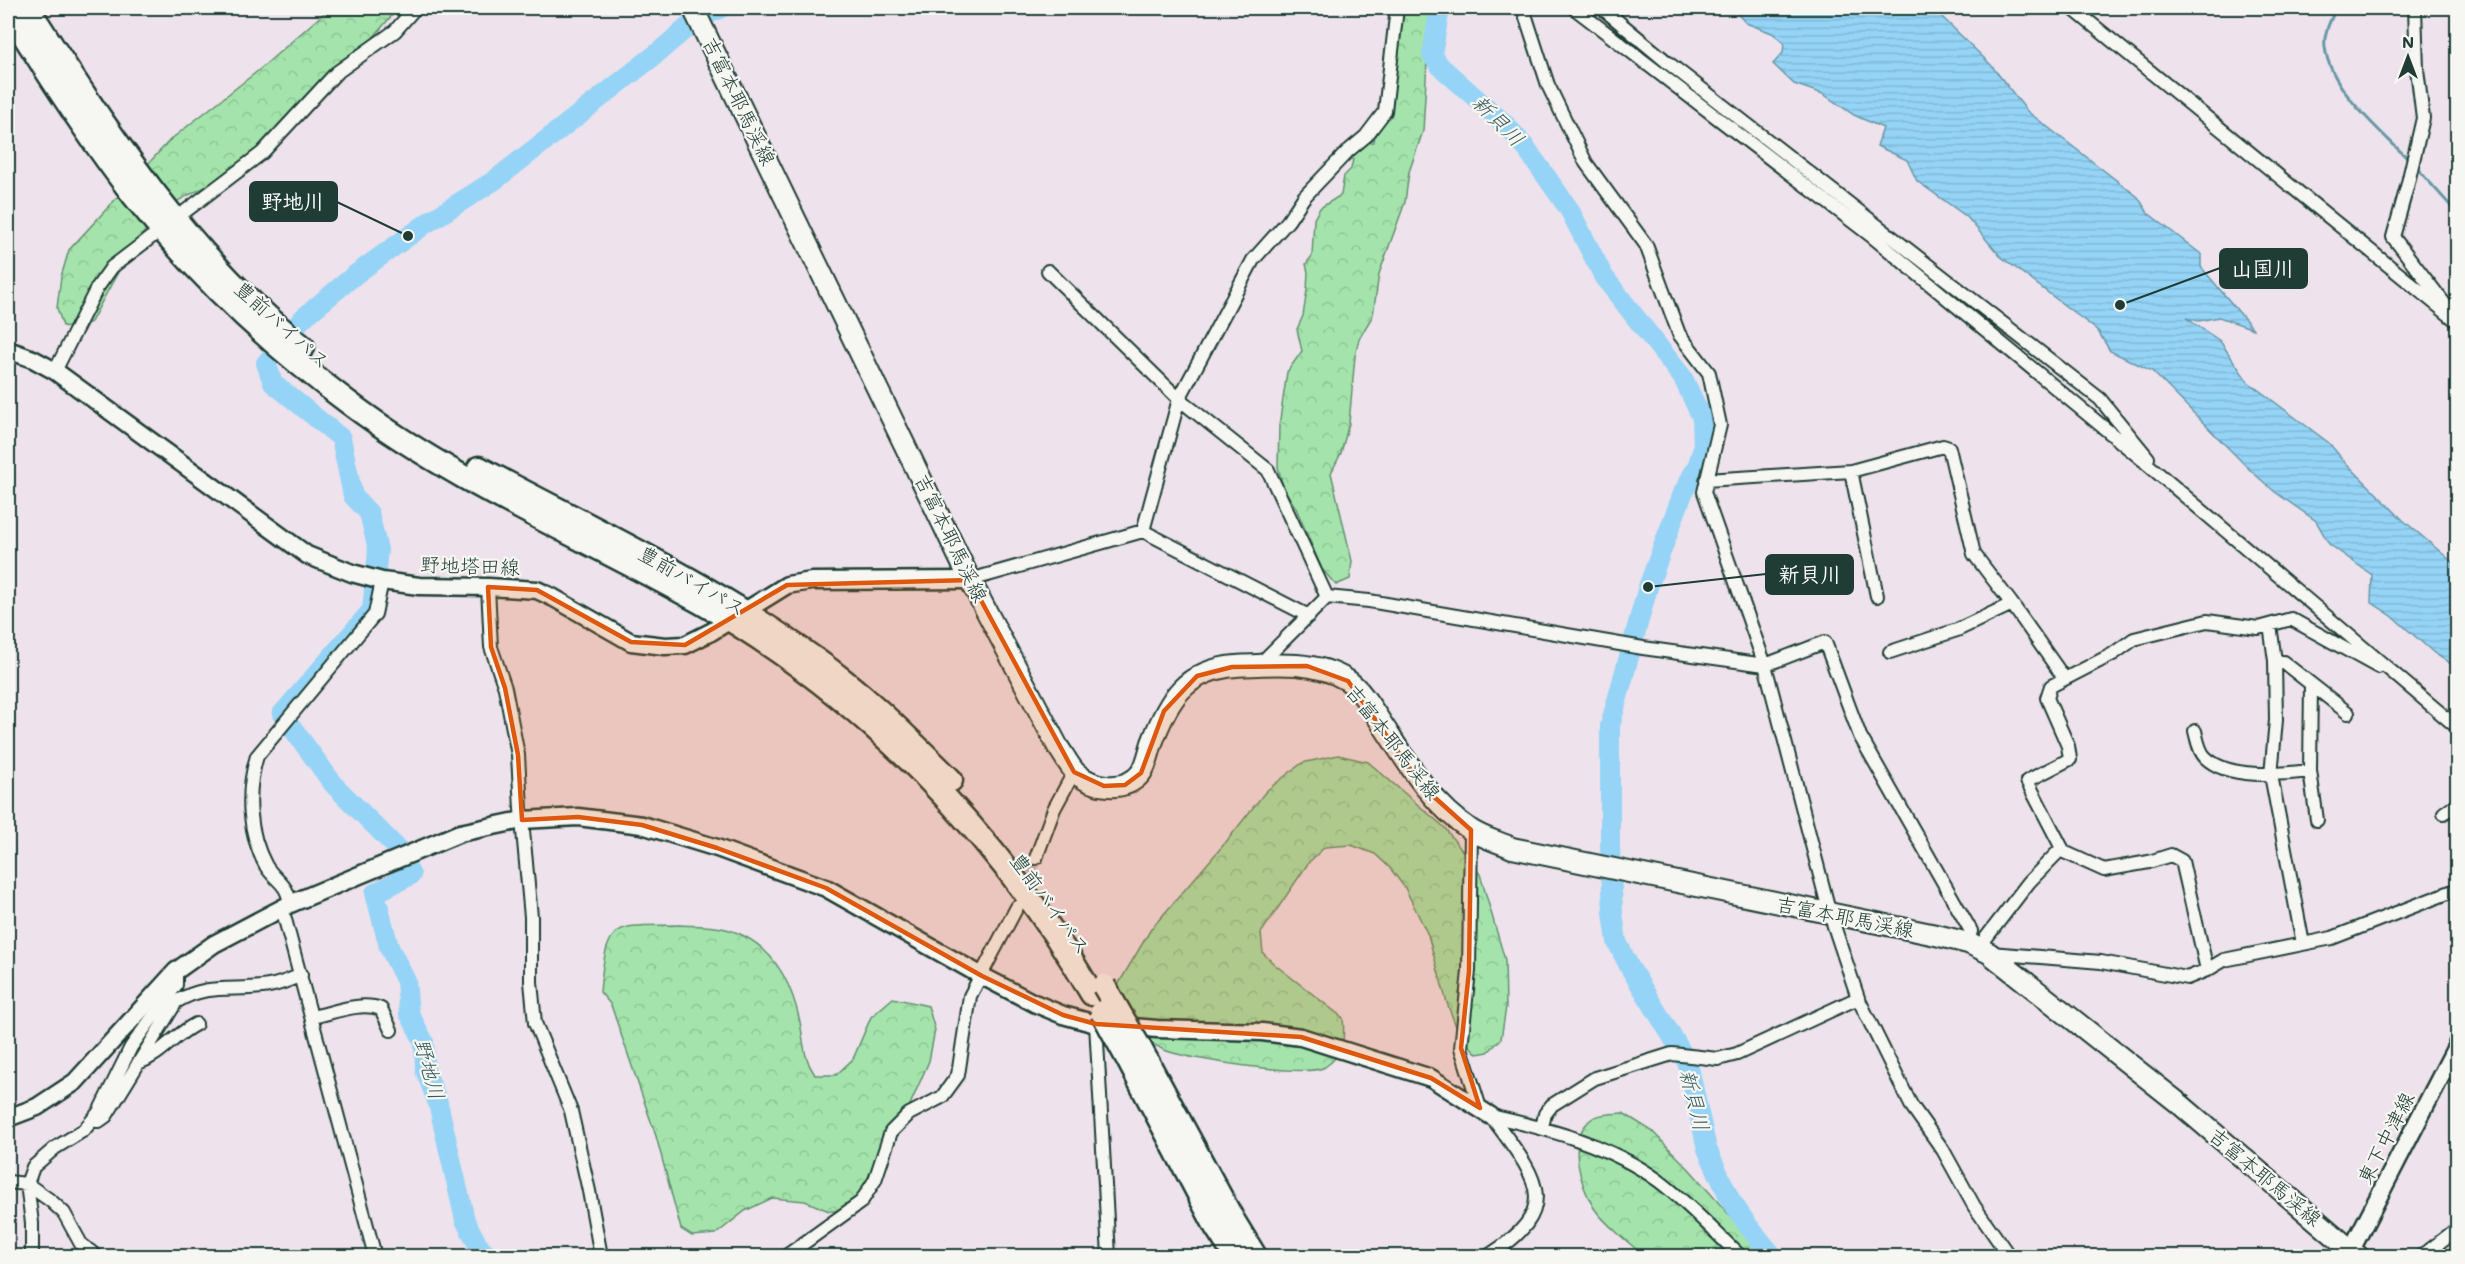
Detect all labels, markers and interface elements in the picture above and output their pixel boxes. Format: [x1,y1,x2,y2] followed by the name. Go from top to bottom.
[2378,27,2438,87] north arrow
[2402,31,2414,52] text: N
[698,32,782,169] street label: 吉富本耶馬渓線
[1467,88,1531,152] water label: 新貝川
[250,182,337,221] callout: 野地川
[262,187,325,214] text: 野地川
[2220,249,2307,288] callout: 山国川
[2232,254,2295,281] text: 山国川
[230,275,336,374] street label: 豊前バイパス
[910,469,994,606] street label: 吉富本耶馬渓線
[634,539,751,621] street label: 豊前バイパス
[420,550,520,580] street label: 野地塔田線
[1766,555,1853,594] callout: 新貝川
[1779,560,1842,587] text: 新貝川
[1340,678,1447,805] street label: 吉富本耶馬渓線
[1005,847,1096,959] street label: 豊前バイパス
[1774,890,1916,942] street label: 吉富本耶馬渓線
[409,1035,452,1103] water label: 野地川
[1675,1066,1716,1133] water label: 新貝川
[2351,1087,2419,1188] street label: 東下中津線
[2204,1121,2328,1231] street label: 吉富本耶馬渓線

